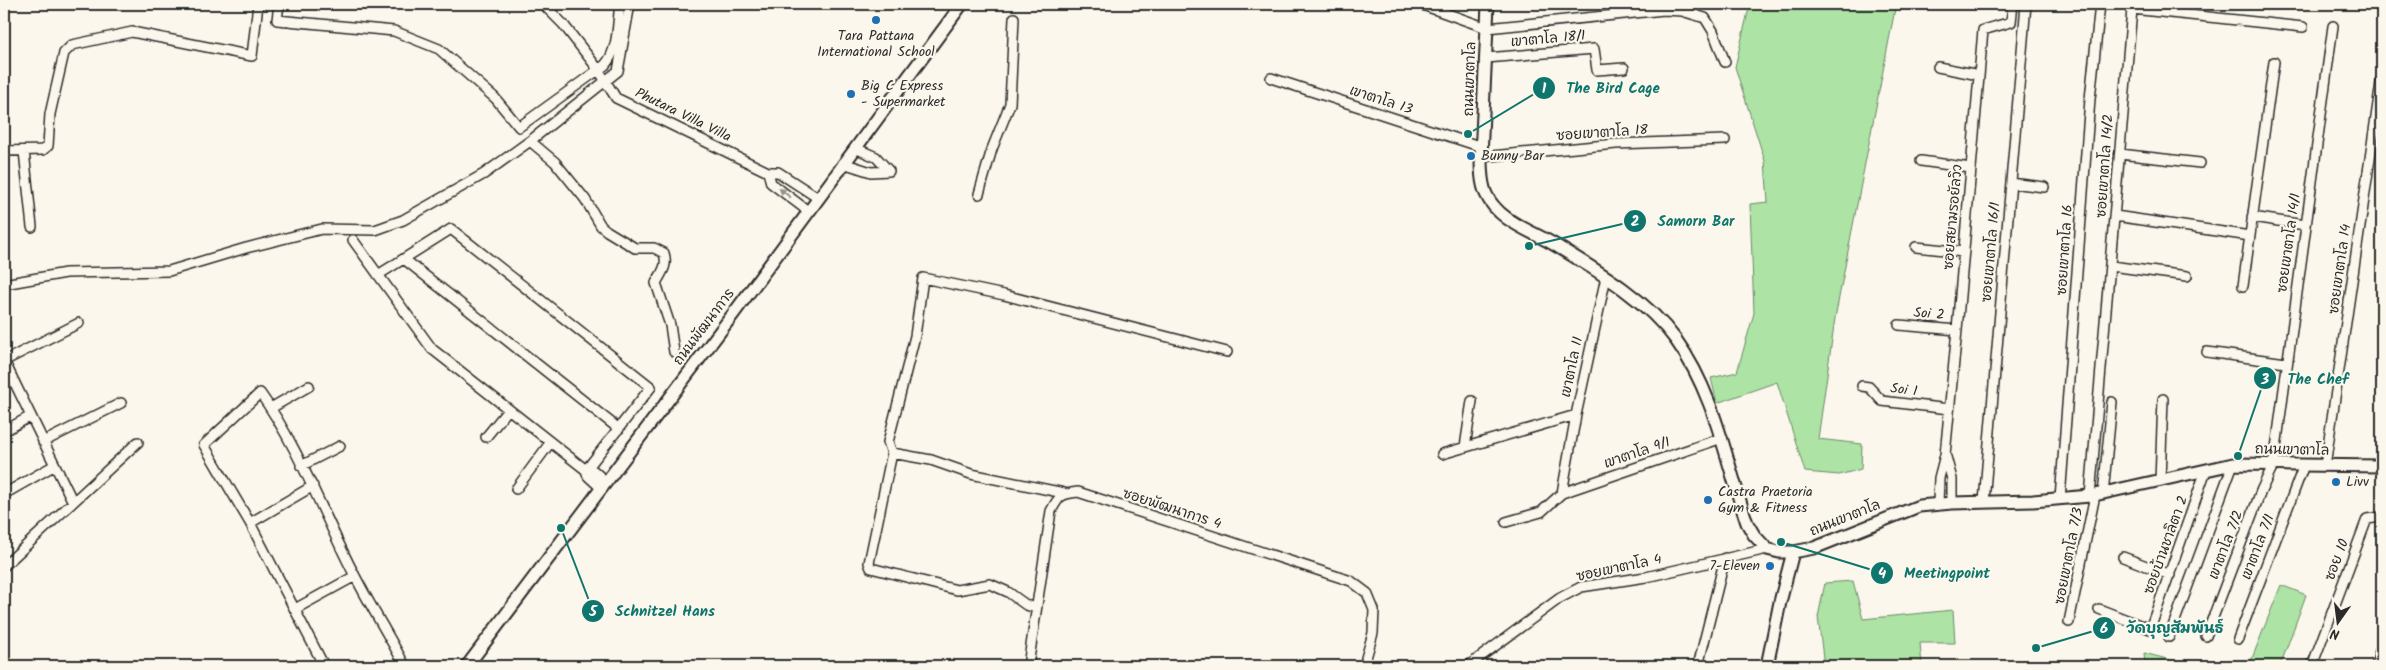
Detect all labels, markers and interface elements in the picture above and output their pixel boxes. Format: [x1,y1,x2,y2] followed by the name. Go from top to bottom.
[870,14,882,26] marker: Tara Pattana International School
[817,25,935,63] place label: Tara Pattana International School
[1510,25,1586,53] street label: เขาตาโล 18/1
[1458,41,1482,117] street label: ถนนเขาตาโล
[1531,73,1670,103] callout: The Bird Cage
[861,75,946,113] place label: Big C Express - Supermarket
[1542,77,1547,101] text: 1
[1566,77,1661,101] text: The Bird Cage
[1347,79,1415,121] street label: เขาตาโล 13
[631,82,735,148] street label: Phutara Villa Villa
[845,88,857,100] marker: Big C Express - Supermarket
[2090,113,2120,219] street label: ซอยเขาตาโล 14/2
[1555,119,1649,147] street label: ซอยเขาตาโล 18
[1481,145,1545,167] place label: Bunny Bar
[1465,150,1477,162] marker: Bunny Bar
[1937,163,1969,271] street label: ซอยสยามรอยัลวิว
[779,188,792,199] one-way arrow
[2271,192,2307,294] street label: ซอยเขาตาโล 14/1
[1976,201,2006,303] street label: ซอยเขาตาโล 16/1
[2051,204,2079,296] street label: ซอยเขาตาโล 16
[1623,206,1745,236] callout: Samorn Bar
[1631,210,1640,234] text: 2
[1657,210,1735,234] text: Samorn Bar
[2323,222,2357,316] street label: ซอยเขาตาโล 14
[668,284,740,370] street label: ถนนพัฒนาการ
[1913,302,1945,326] street label: Soi 2
[1555,335,1589,399] street label: เขาตาโล 11
[2253,363,2359,393] callout: The Chef
[2260,368,2269,392] text: 3
[2287,368,2350,392] text: The Chef
[1889,377,1919,403] street label: Soi 1
[1601,431,1673,475] street label: เขาตาโล 9/1
[2255,438,2329,462] street label: ถนนเขาตาโล
[2346,471,2369,493] place label: Livv
[2330,476,2342,488] marker: Livv
[1718,481,1813,519] place label: Castra Praetoria Gym & Fitness
[1120,483,1225,535] street label: ซอยพัฒนาการ 4
[2138,493,2194,597] street label: ซอยบ้านชาลิตา 2
[1702,494,1714,506] marker: Castra Praetoria Gym & Fitness
[1806,494,1884,542] street label: ถนนเขาตาโล
[2049,506,2089,606] street label: ซอยเขาตาโล 7/3
[2203,507,2249,583] street label: เขาตาโล 7/2
[2235,511,2281,583] street label: เขาตาโล 7/1
[2319,536,2355,584] street label: ซอย 10
[1574,548,1664,588] street label: ซอยเขาตาโล 4
[1710,555,1760,577] place label: 7-Eleven
[1869,558,2000,588] callout: Meetingpoint
[1764,560,1776,572] marker: 7-Eleven
[1878,562,1886,586] text: 4
[1904,562,1990,586] text: Meetingpoint
[580,596,725,626] callout: Schnitzel Hans
[2314,598,2364,648] north arrow
[588,600,598,624] text: 5
[615,600,715,624] text: Schnitzel Hans
[2091,613,2234,643] callout: วัดบุญสัมพันธ์
[2100,617,2108,641] text: 6
[2126,617,2224,641] text: วัดบุญสัมพันธ์
[2328,622,2342,645] text: N

